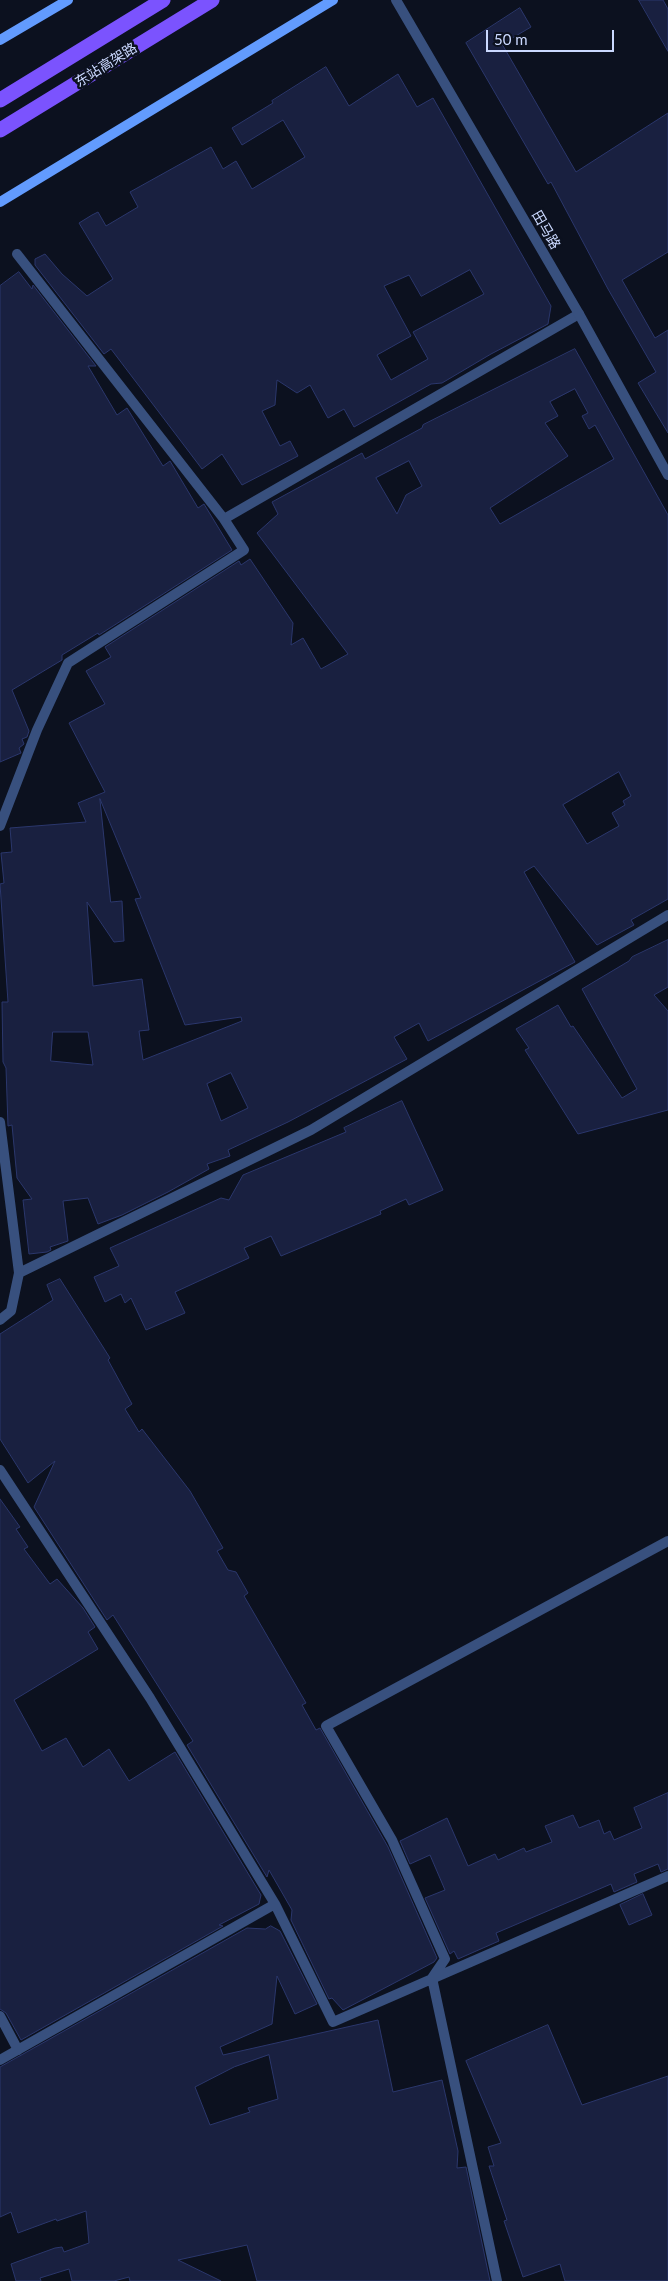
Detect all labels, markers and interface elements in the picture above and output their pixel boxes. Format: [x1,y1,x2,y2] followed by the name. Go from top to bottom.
[488,20,616,52] scale bar
[494,30,528,48] text: 50 m
[72,39,140,91] street label: 东站高架路
[528,208,564,252] street label: 田马路

